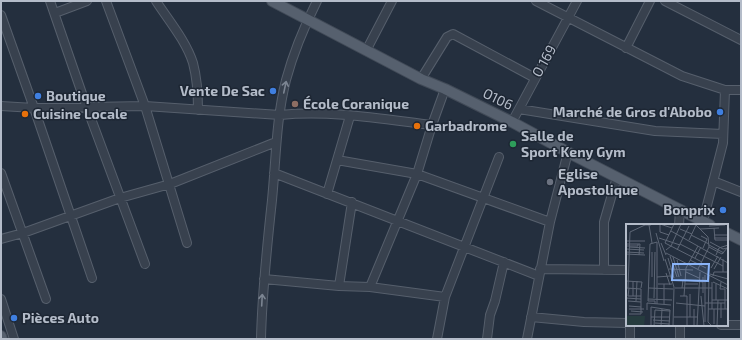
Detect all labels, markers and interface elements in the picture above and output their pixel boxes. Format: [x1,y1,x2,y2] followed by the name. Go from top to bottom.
[528,42,559,80] street label: O 169
[281,81,289,94] one-way arrow
[180,82,265,99] place label: Vente De Sac
[480,84,516,113] street label: O106
[268,86,278,96] marker: Vente De Sac
[46,87,106,104] place label: Boutique
[33,91,43,101] marker: Boutique
[303,95,409,112] place label: École Coranique
[290,99,300,109] marker: École Coranique
[553,103,712,120] place label: Marché de Gros d'Abobo
[33,105,127,122] place label: Cuisine Locale
[715,107,725,117] marker: Marché de Gros d'Abobo
[20,109,30,119] marker: Cuisine Locale
[425,117,507,134] place label: Garbadrome
[412,121,422,131] marker: Garbadrome
[521,127,626,160] place label: Salle de Sport Keny Gym
[508,139,518,149] marker: Salle de Sport Keny Gym
[558,165,638,198] place label: Eglise Apostolique
[545,177,555,187] marker: Eglise Apostolique
[663,201,715,218] place label: Bonprix
[718,205,728,215] marker: Bonprix
[626,224,728,326] inset map
[258,294,265,307] one-way arrow
[22,309,99,326] place label: Pièces Auto
[9,313,19,323] marker: Pièces Auto

